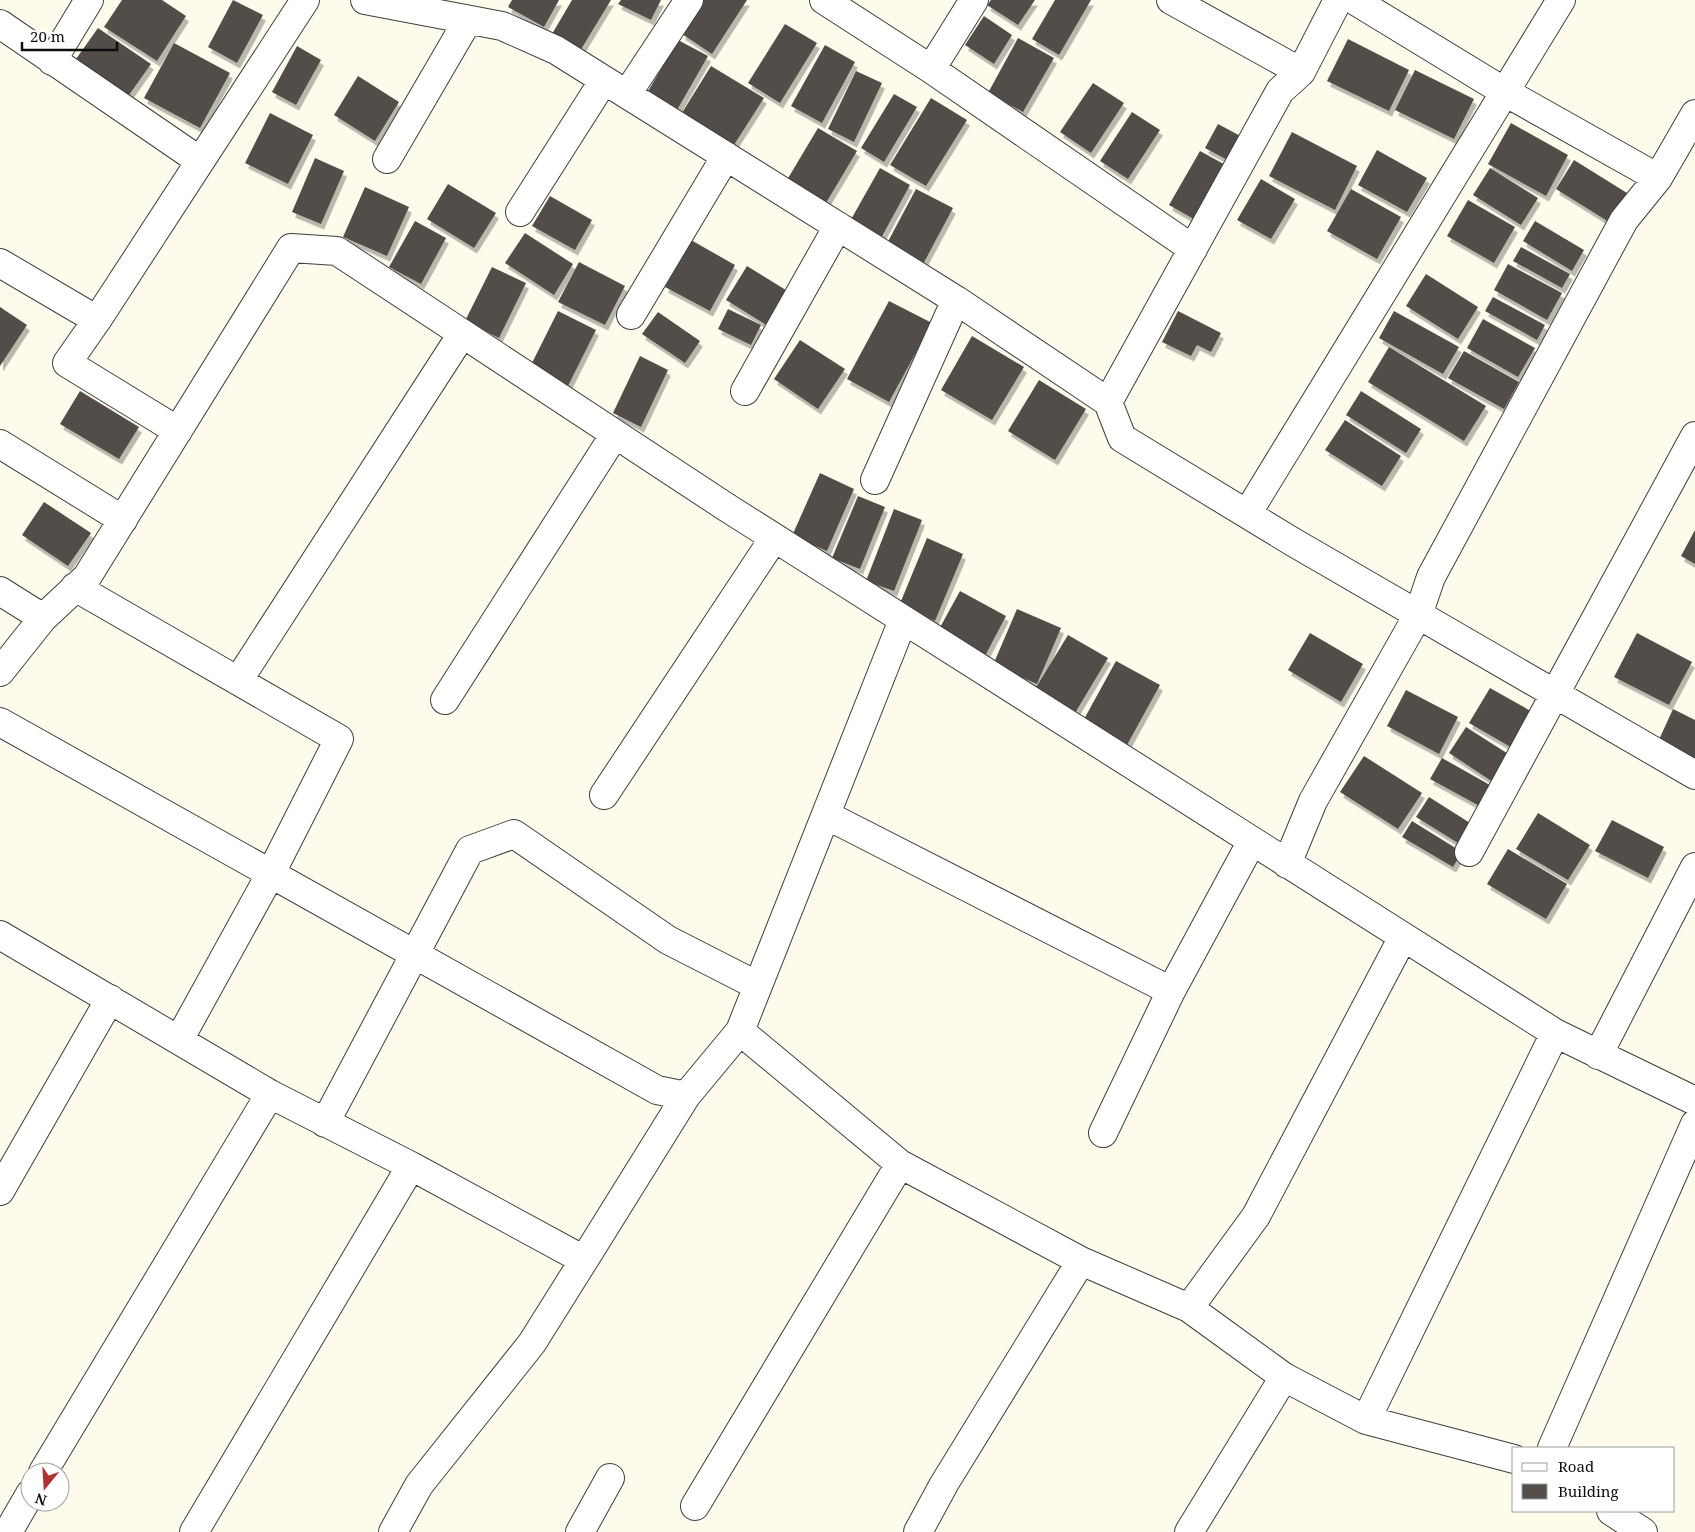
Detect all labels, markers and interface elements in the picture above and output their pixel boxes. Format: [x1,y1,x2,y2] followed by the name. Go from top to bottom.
[22,20,118,52] scale bar
[30,26,65,46] text: 20 m
[1512,1447,1675,1512] legend
[1558,1456,1594,1476] text: Road
[20,1462,70,1512] north arrow
[1558,1481,1619,1501] text: Building
[33,1489,49,1511] text: N

